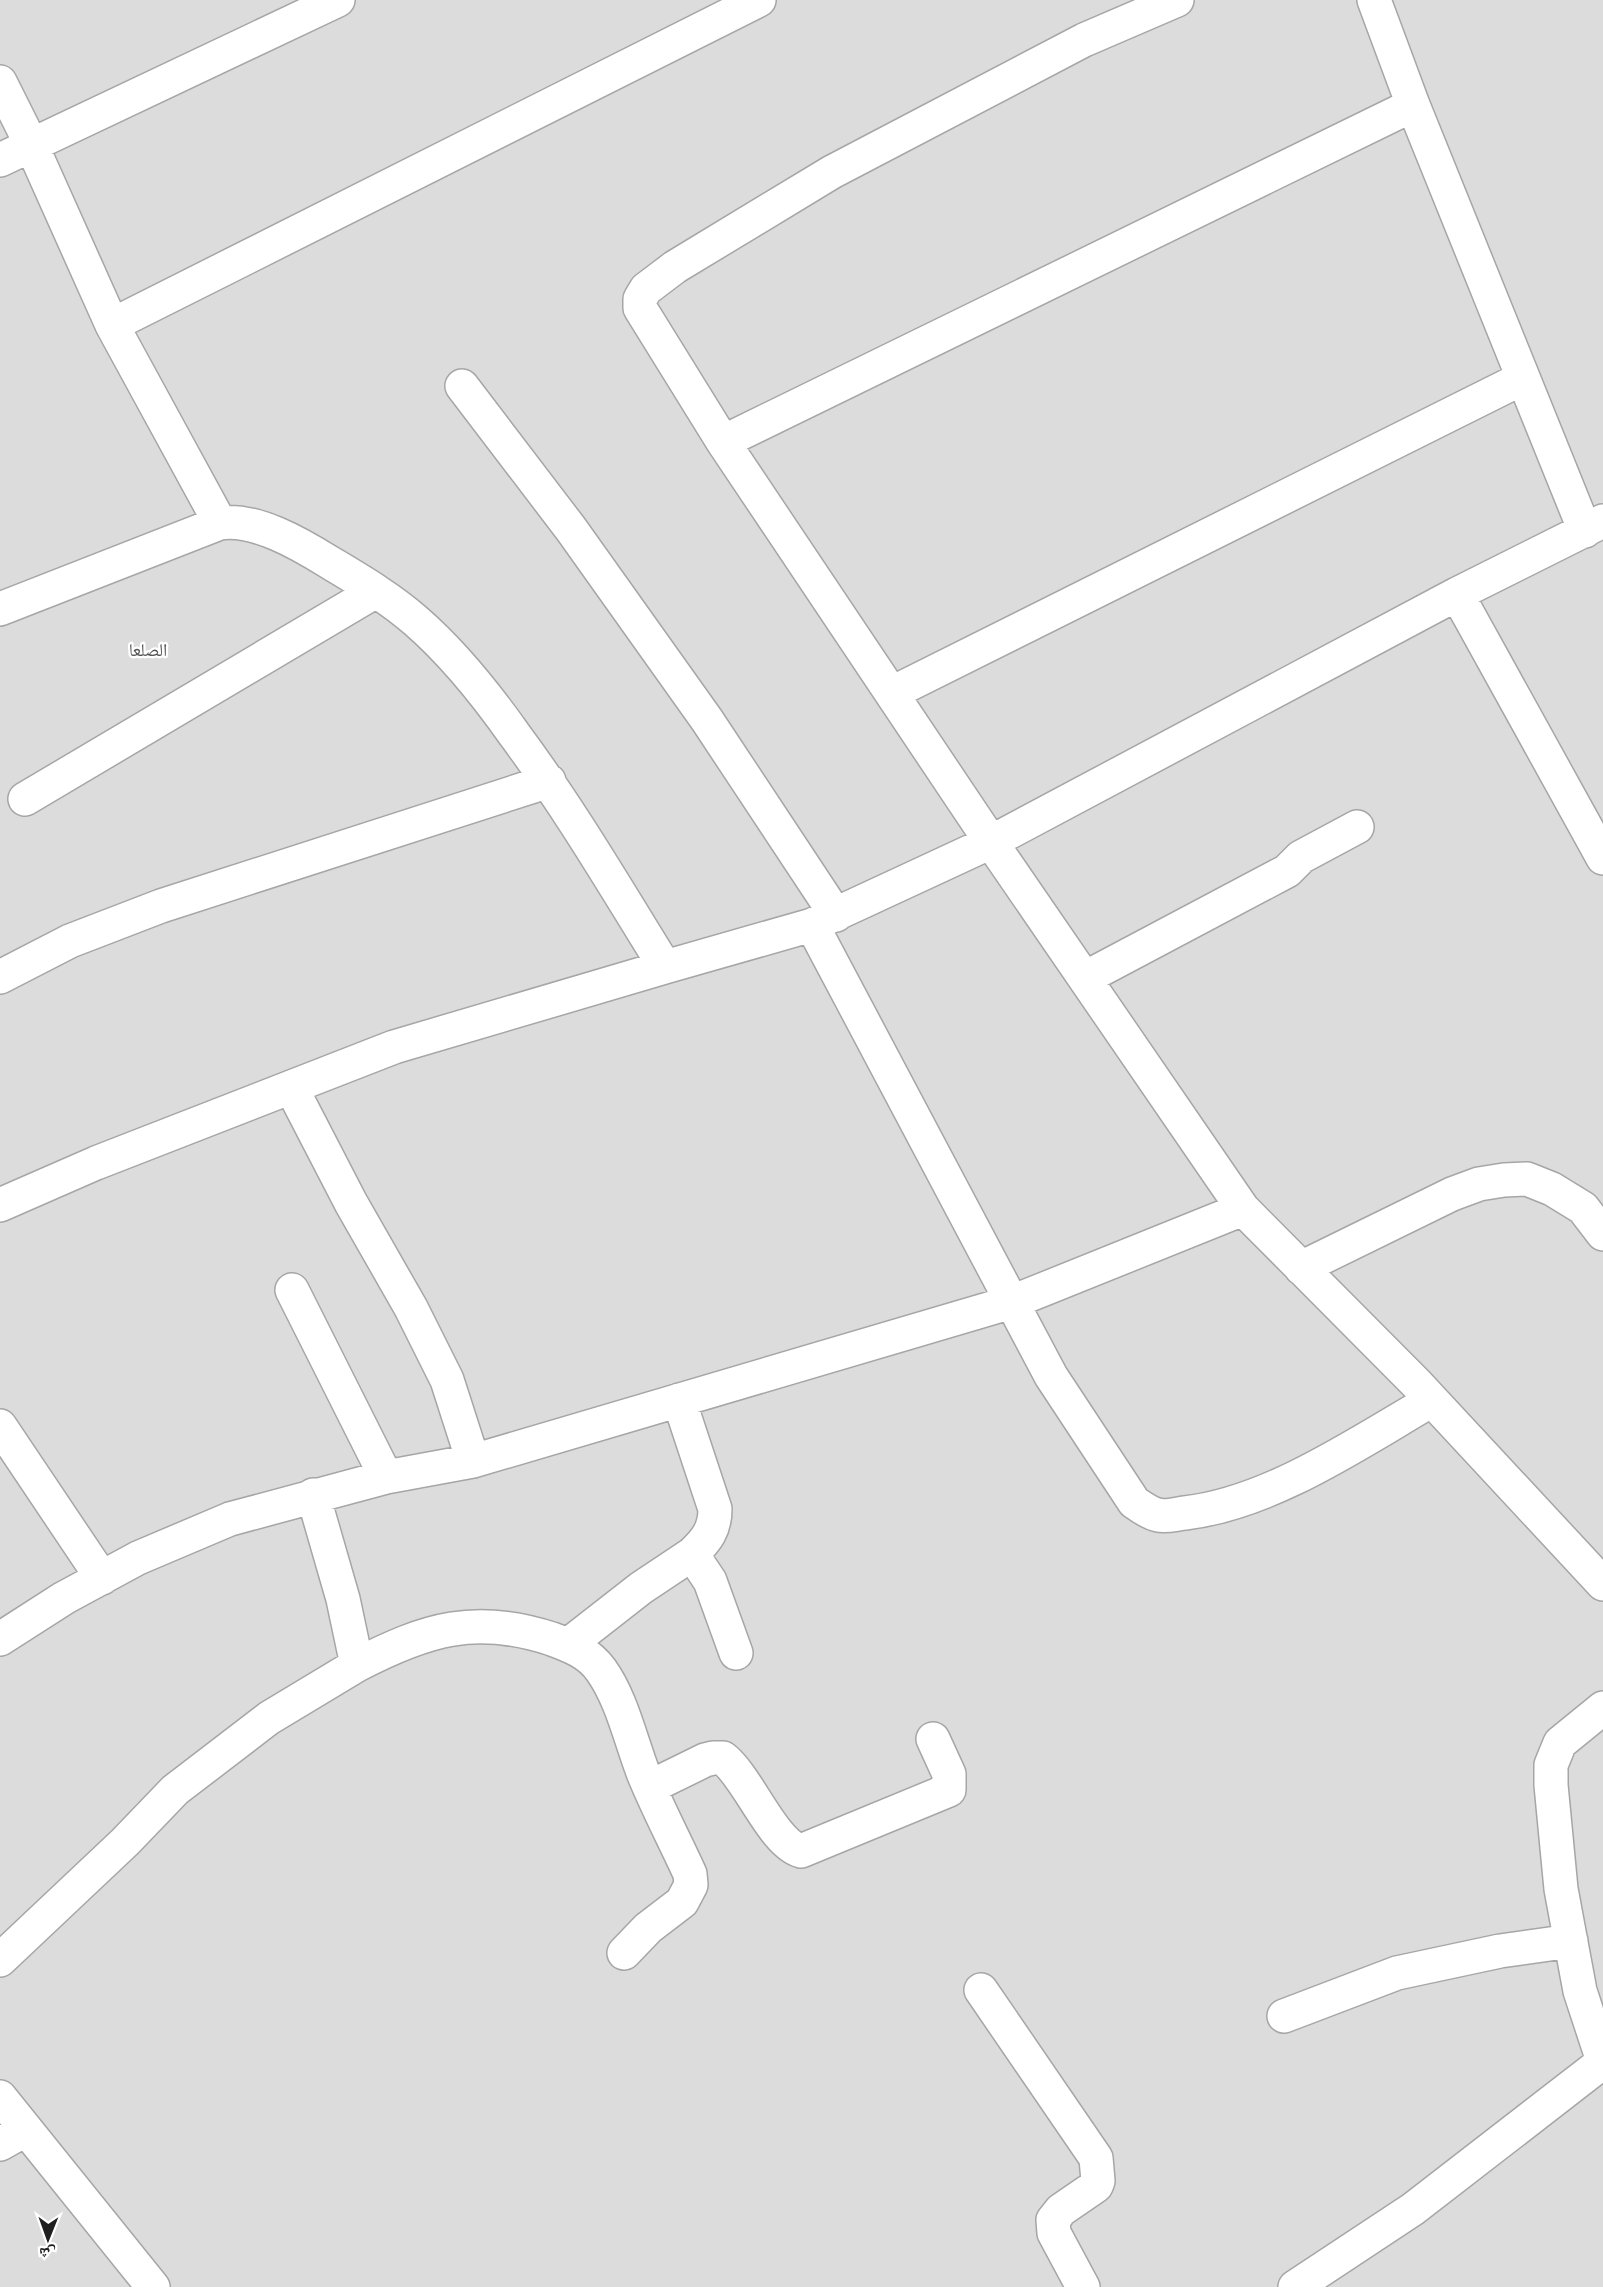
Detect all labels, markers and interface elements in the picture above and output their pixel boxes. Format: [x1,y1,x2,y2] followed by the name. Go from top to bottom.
[129,639,167,660] district label: الصلعا
[18,2209,78,2269] north arrow
[39,2244,56,2263] text: ش

